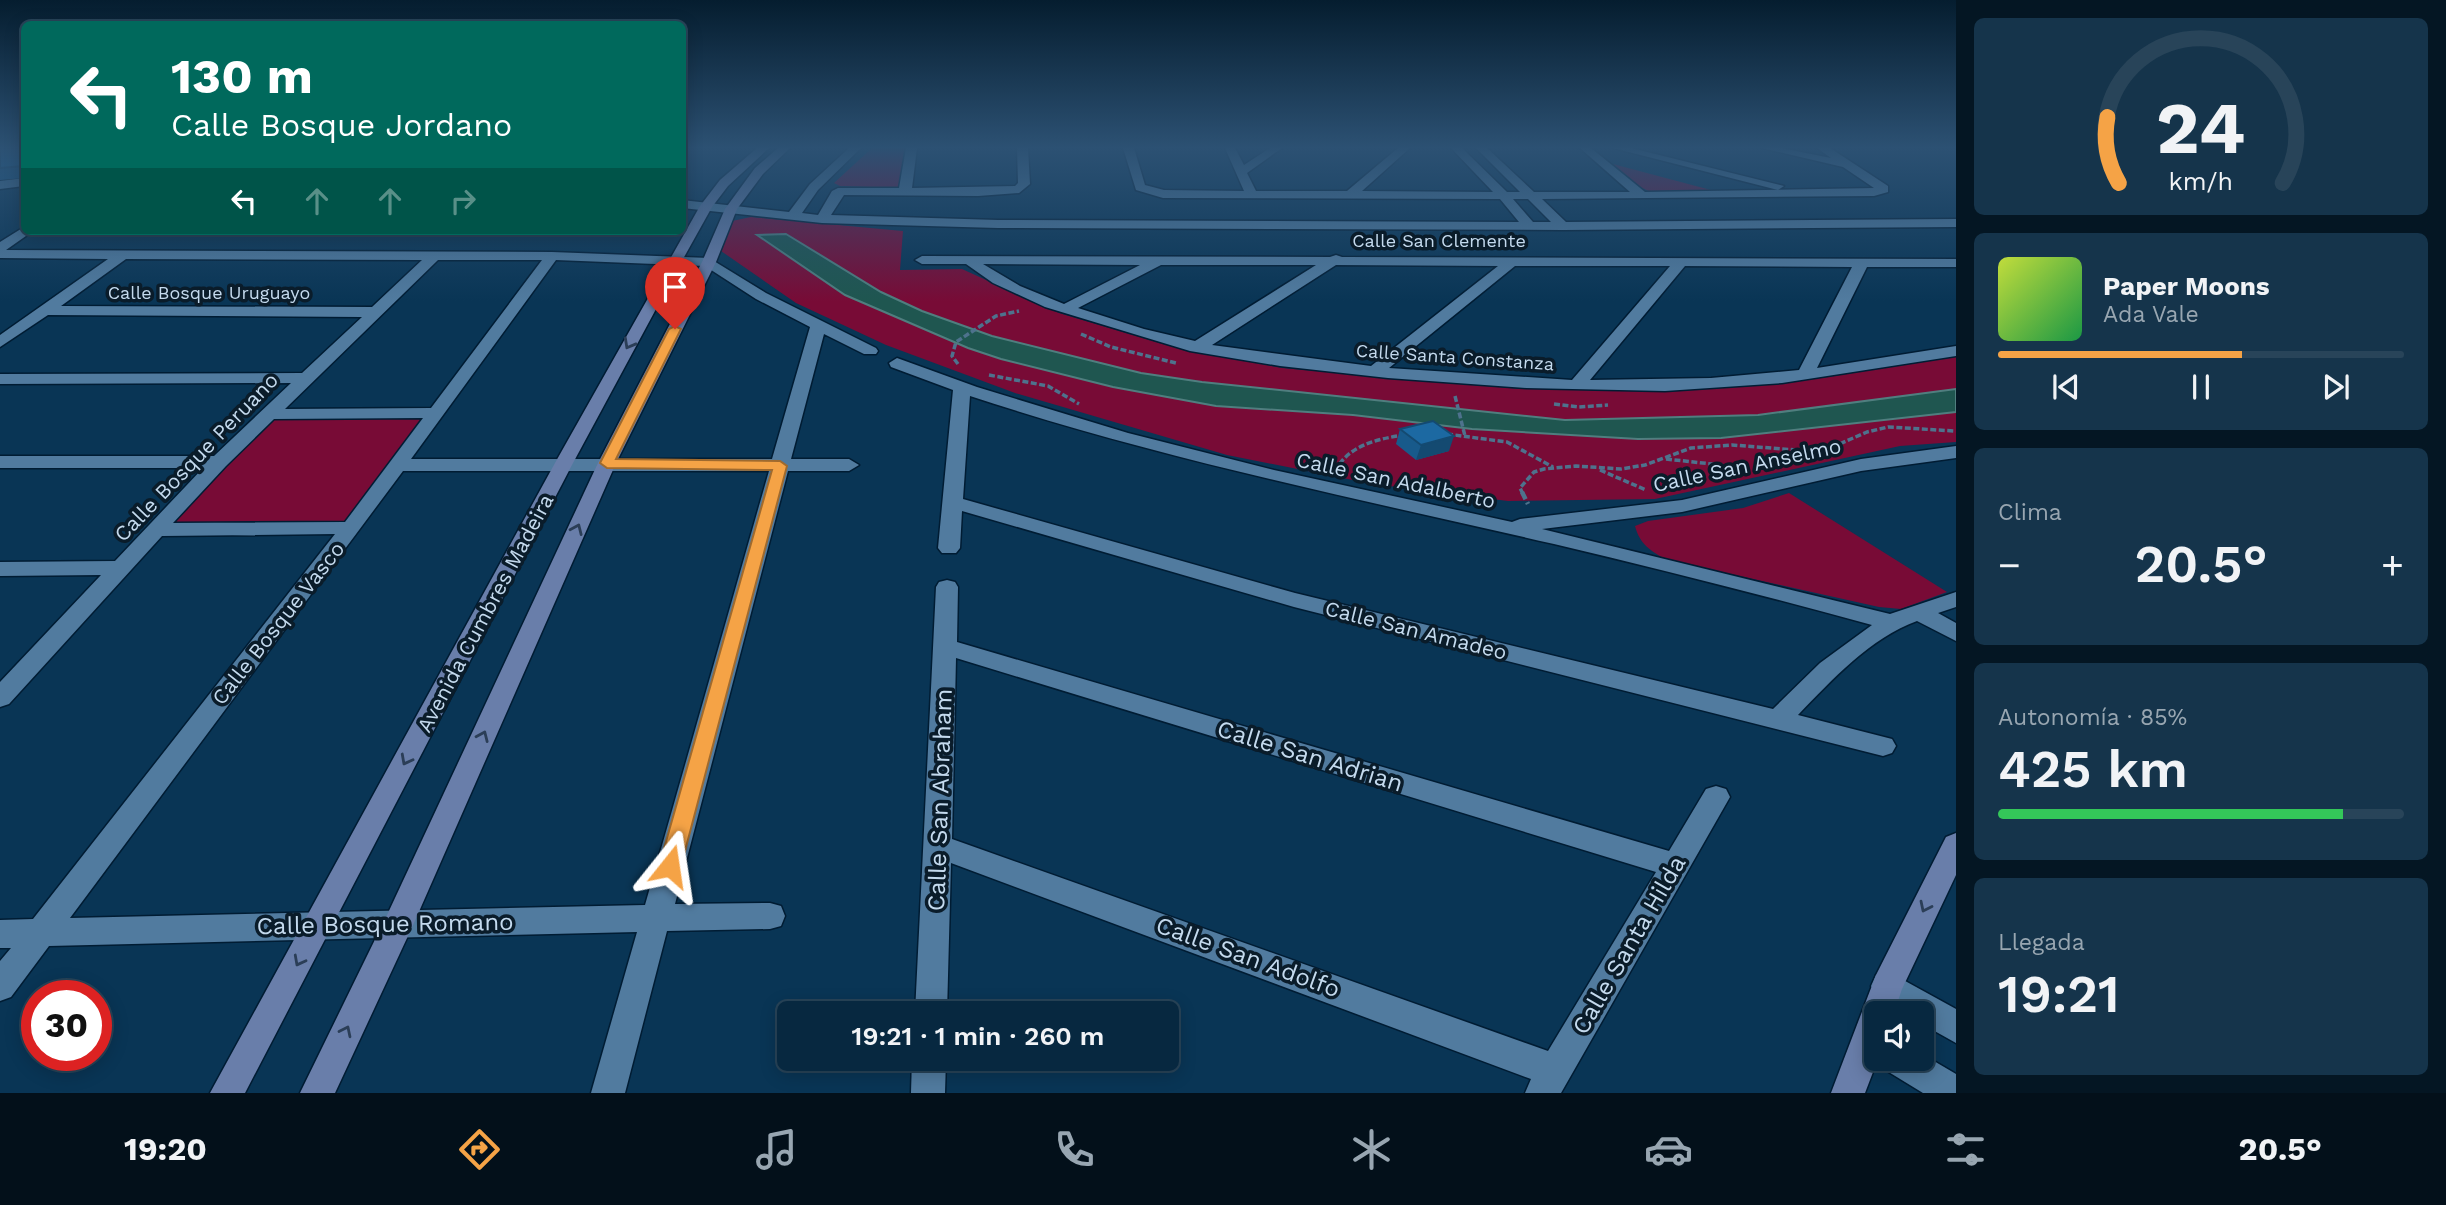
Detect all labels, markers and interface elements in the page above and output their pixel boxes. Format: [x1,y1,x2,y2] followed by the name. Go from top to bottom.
[171,47,313,105] text: 130 m
[56,49,147,140] icon: left
[2156,85,2246,171] text: 24
[171,106,512,144] text: Calle Bosque Jordano
[2169,166,2233,195] text: km/h
[225,182,263,220] icon: left
[298,182,336,220] icon: ahead
[371,182,409,220] icon: ahead
[444,182,482,220] icon: right
[1352,230,1526,251] street label: Calle San Clemente
[645,257,705,329] pin
[656,268,694,306] icon: arrive
[2103,271,2270,301] text: Paper Moons
[108,282,310,303] street label: Calle Bosque Uruguayo
[2103,301,2199,328] text: Ada Vale
[624,337,637,349] one-way arrow
[1355,340,1555,374] street label: Calle Santa Constanza
[109,367,283,547] street label: Calle Bosque Peruano
[2047,368,2085,406] icon: previous
[2182,368,2220,406] icon: pause
[2317,368,2355,406] icon: next
[1651,433,1843,497] street label: Calle San Anselmo
[1294,447,1498,513] street label: Calle San Adalberto
[411,489,559,736] street label: Avenida Cumbres Madeira
[1998,499,2062,526] text: Clima
[569,524,583,536] one-way arrow
[2135,534,2267,595] text: 20.5°
[207,536,349,710] street label: Calle Bosque Vasco
[1998,543,2021,587] text: −
[2381,543,2404,587] text: +
[1322,595,1510,665] street label: Calle San Amadeo
[922,688,958,912] street label: Calle San Abraham
[1998,704,2187,731] text: Autonomía · 85%
[1214,714,1406,798] street label: Calle San Adrian
[475,731,489,743] one-way arrow
[1998,739,2188,800] text: 425 km
[401,753,414,766] one-way arrow
[633,829,707,903] position arrow
[1567,851,1691,1039] street label: Calle Santa Hilda
[1920,899,1934,912] one-way arrow
[256,908,514,940] street label: Calle Bosque Romano
[1152,911,1344,1003] street label: Calle San Adolfo
[1998,929,2085,956] text: Llegada
[293,954,307,966] one-way arrow
[1998,964,2120,1025] text: 19:21
[21,980,112,1071] speed limit sign: 30
[1864,1001,1934,1071] map controls
[1864,1001,1934,1071] button: sound
[852,1021,1104,1051] text: 19:21 · 1 min · 260 m
[338,1026,352,1039] one-way arrow
[455,1125,504,1174] icon: directions
[752,1125,801,1174] icon: music
[1050,1125,1099,1174] icon: phone
[1347,1125,1396,1174] icon: climate
[1644,1125,1693,1174] icon: car
[1941,1125,1990,1174] icon: filters
[124,1130,207,1168] text: 19:20
[2239,1130,2322,1168] text: 20.5°

